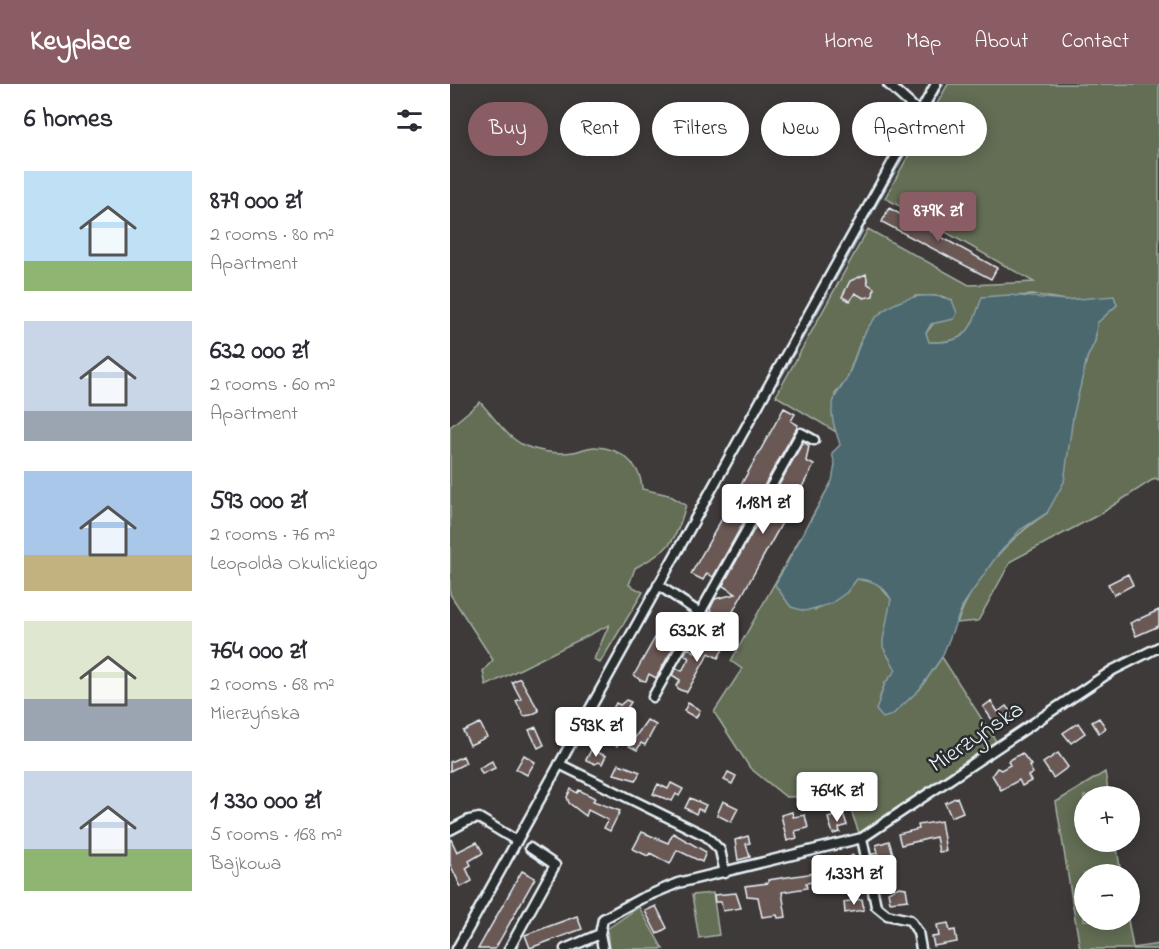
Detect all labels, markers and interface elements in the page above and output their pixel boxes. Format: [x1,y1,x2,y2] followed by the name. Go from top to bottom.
[30,22,131,63] text: Keyplace
[824,27,873,57] text: Home
[906,27,941,57] text: Map
[974,27,1028,57] text: About
[1061,27,1129,57] text: Contact
[24,101,113,139] text: 6 homes
[468,102,548,156] chip: Buy
[560,102,640,156] chip: Rent
[652,102,749,156] chip: Filters
[761,102,840,156] chip: New
[852,102,987,156] chip: Apartment
[393,104,426,137] icon: filters
[210,183,302,221] text: 879 000 zł
[883,192,993,243] pin: 879K zł
[72,195,144,267] icon: home
[913,197,963,226] text: 879K zł
[210,221,335,250] text: 2 rooms · 80 m²
[210,250,298,279] text: Apartment
[210,333,309,371] text: 632 000 zł
[72,345,144,417] icon: home
[210,371,336,400] text: 2 rooms · 60 m²
[210,400,298,429] text: Apartment
[210,483,307,521] text: 593 000 zł
[701,484,825,535] pin: 1.18M zł
[736,489,790,518] text: 1.18M zł
[72,495,144,567] icon: home
[210,521,335,550] text: 2 rooms · 76 m²
[210,550,378,579] text: Leopolda Okulickiego
[642,612,752,663] pin: 632K zł
[670,617,724,646] text: 632K zł
[210,633,306,671] text: 764 000 zł
[72,645,144,717] icon: home
[210,671,335,700] text: 2 rooms · 68 m²
[922,693,1032,784] street label: Mierzyńska
[210,700,300,729] text: Mierzyńska
[541,707,651,758] pin: 593K zł
[569,712,623,741] text: 593K zł
[782,772,892,823] pin: 764K zł
[811,777,863,806] text: 764K zł
[210,783,321,821] text: 1 330 000 zł
[1074,786,1140,930] map controls
[1074,786,1140,852] button: +
[72,795,144,867] icon: home
[210,821,343,850] text: 5 rooms · 168 m²
[210,850,281,879] text: Bajkowa
[792,855,916,906] pin: 1.33M zł
[825,860,883,889] text: 1.33M zł
[1074,864,1140,930] button: −

